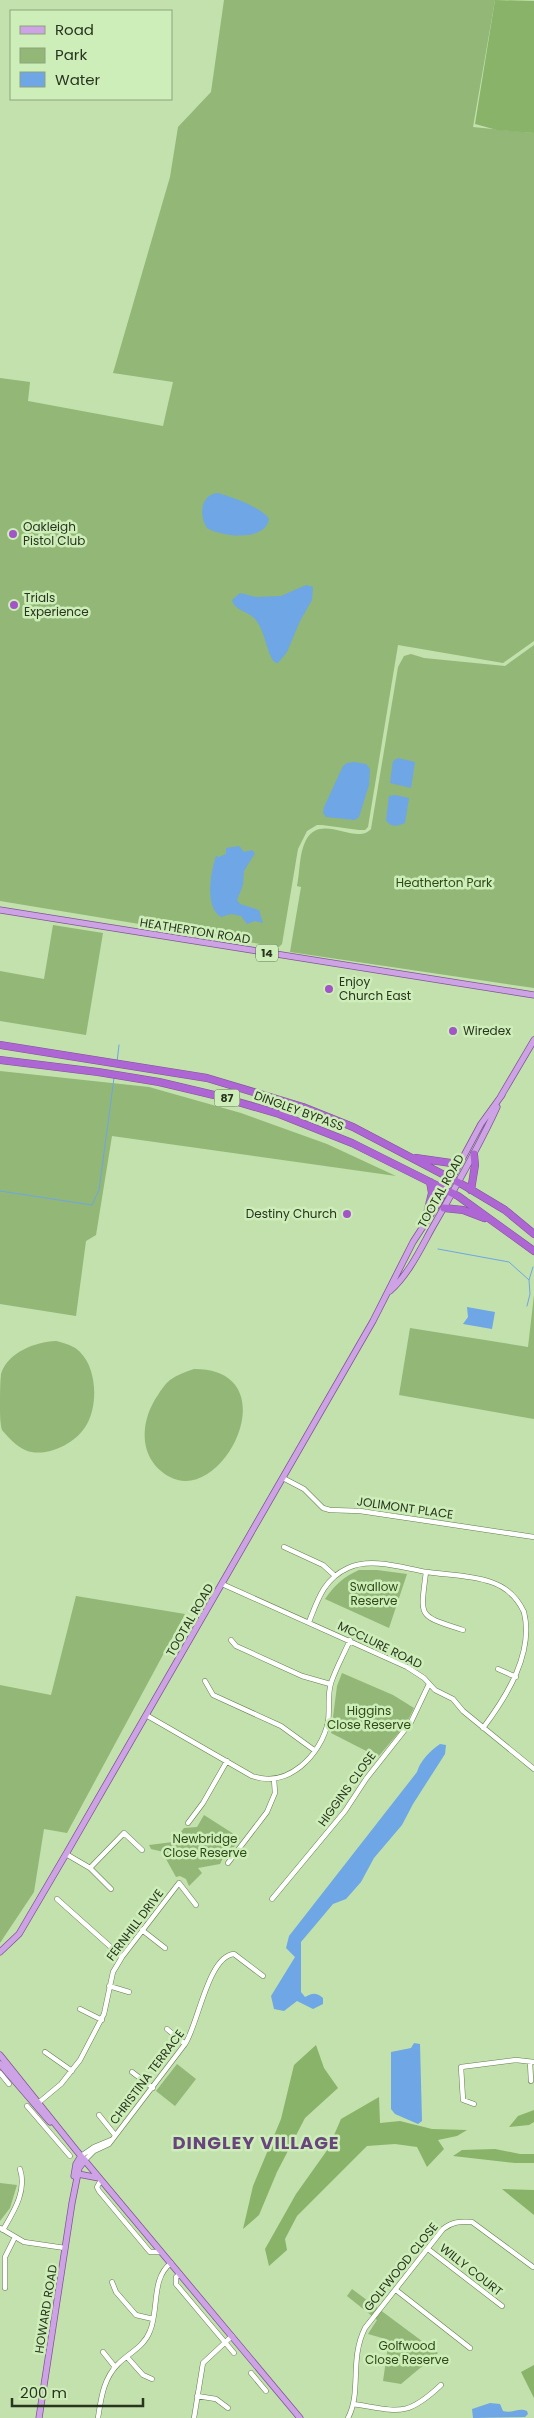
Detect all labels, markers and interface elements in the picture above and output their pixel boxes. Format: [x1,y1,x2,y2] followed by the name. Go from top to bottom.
[10,10,172,100] legend
[55,19,94,40] text: Road
[55,44,87,65] text: Park
[55,69,101,90] text: Water
[23,518,85,549] place label: Oakleigh Pistol Club
[7,528,19,540] marker: Oakleigh Pistol Club
[24,589,89,620] place label: Trials Experience
[8,599,20,611] marker: Trials Experience
[396,874,493,891] park label: Heatherton Park
[139,913,252,948] street label: HEATHERTON ROAD
[256,944,278,961] road number: 14
[339,973,411,1004] place label: Enjoy Church East
[323,983,335,995] marker: Enjoy Church East
[463,1022,511,1039] place label: Wiredex
[447,1025,459,1037] marker: Wiredex
[252,1086,346,1135] street label: DINGLEY BYPASS
[214,1090,240,1106] road number: 87
[413,1151,468,1231] street label: TOOTAL ROAD
[246,1205,337,1222] place label: Destiny Church
[341,1208,353,1220] marker: Destiny Church
[356,1492,455,1523] street label: JOLIMONT PLACE
[350,1578,398,1609] park label: Swallow Reserve
[162,1580,217,1659] street label: TOOTAL ROAD
[335,1617,425,1672] street label: MCCLURE ROAD
[327,1702,411,1733] park label: Higgins Close Reserve
[314,1748,380,1830] street label: HIGGINS CLOSE
[163,1830,247,1861] park label: Newbridge Close Reserve
[102,1885,167,1964] street label: FERNHILL DRIVE
[105,2026,188,2128] street label: CHRISTINA TERRACE
[172,2130,340,2155] district label: DINGLEY VILLAGE
[360,2219,442,2315] street label: GOLFWOOD CLOSE
[436,2240,507,2300] street label: WILLY COURT
[30,2263,61,2355] street label: HOWARD ROAD
[365,2337,449,2368] park label: Golfwood Close Reserve
[12,2376,144,2408] scale bar
[20,2382,67,2403] text: 200 m

